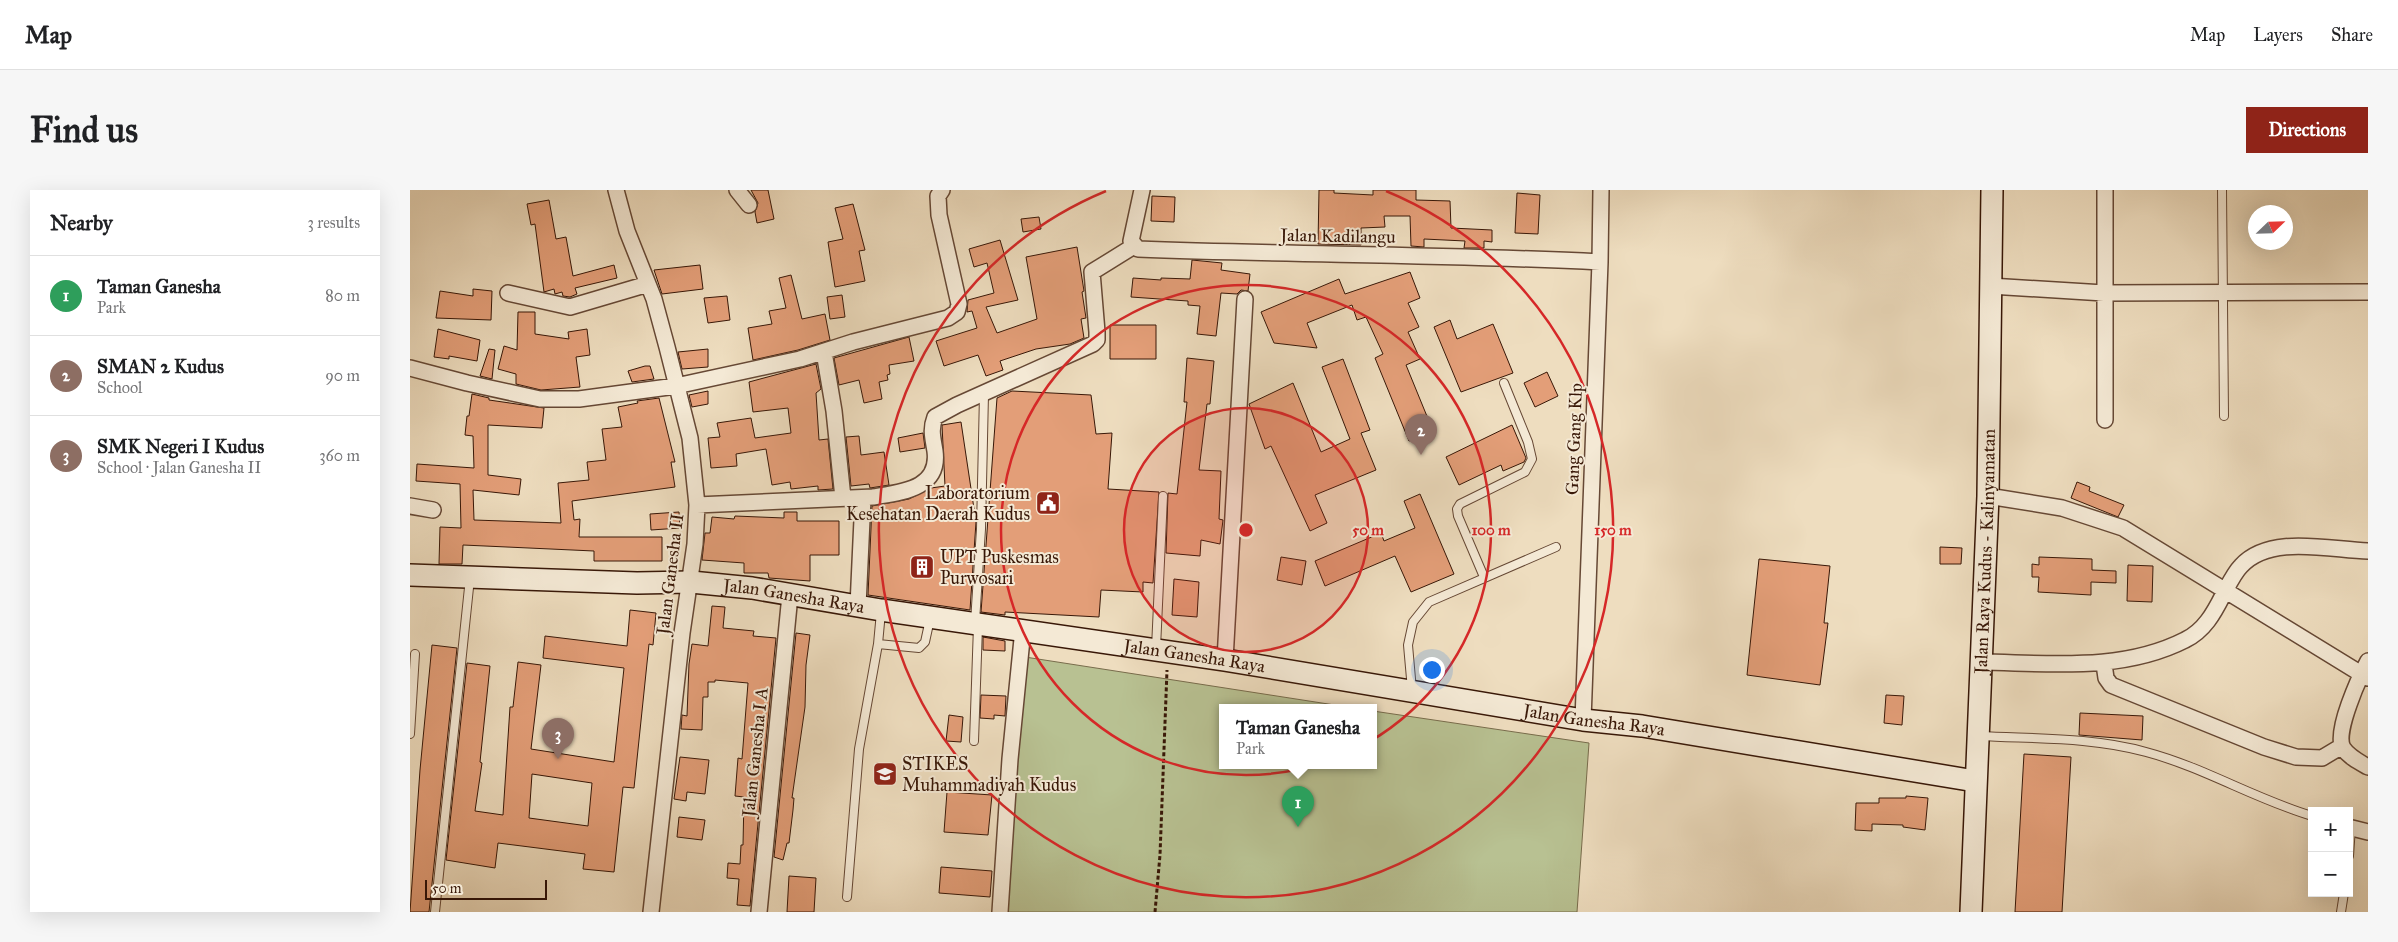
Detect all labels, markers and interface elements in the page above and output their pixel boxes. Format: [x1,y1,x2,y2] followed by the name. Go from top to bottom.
[25,20,72,50] text: Map
[2190,24,2225,46] text: Map
[2253,24,2303,46] text: Layers
[2331,24,2373,46] text: Share
[2246,107,2368,153] button: Directions
[30,109,138,152] text: Find us
[2248,205,2293,250] north arrow
[50,210,113,236] text: Nearby
[307,213,360,232] text: 3 results
[1278,224,1396,249] street label: Jalan Kadilangu
[97,275,221,298] text: Taman Ganesha
[63,286,69,305] text: 1
[325,286,360,305] text: 80 m
[97,298,126,317] text: Park
[97,355,224,378] text: SMAN 2 Kudus
[62,366,70,385] text: 2
[325,366,360,385] text: 90 m
[97,378,142,397] text: School
[1561,383,1588,495] street label: Gang Gang Klp
[1405,414,1437,455] pin: 2
[1970,428,2000,676] street label: Jalan Raya Kudus - Kalinyamatan
[97,435,264,458] text: SMK Negeri I Kudus
[63,446,69,465] text: 3
[319,446,360,465] text: 360 m
[97,458,261,477] text: School · Jalan Ganesha II
[846,482,1030,525] place label: Laboratorium Kesehatan Daerah Kudus
[1035,490,1061,516] public building icon: Laboratorium Kesehatan Daerah Kudus
[651,512,689,638] street label: Jalan Ganesha II
[1237,521,1255,539] centre of rings
[1352,521,1384,539] text: 50 m
[1471,521,1511,539] text: 100 m
[1594,521,1632,539] text: 150 m
[940,546,1059,589] place label: UPT Puskesmas Purwosari
[909,554,935,580] building icon: UPT Puskesmas Purwosari
[720,574,867,618] street label: Jalan Ganesha Raya
[1120,634,1267,678] street label: Jalan Ganesha Raya
[1419,657,1445,683] your location
[737,686,774,820] street label: Jalan Ganesha I A
[1520,699,1667,741] street label: Jalan Ganesha Raya
[1219,704,1377,769] popup
[1236,716,1360,739] text: Taman Ganesha
[542,718,574,759] pin: 3
[1236,739,1265,758] text: Park
[902,753,1076,796] place label: STIKES Muhammadiyah Kudus
[872,761,898,787] school or university icon: STIKES Muhammadiyah Kudus
[1282,786,1314,827] pin: 1
[2308,807,2353,897] map controls
[2308,807,2353,852] button: +
[2308,852,2353,897] button: −
[425,877,548,900] scale bar
[432,880,461,897] text: 50 m

